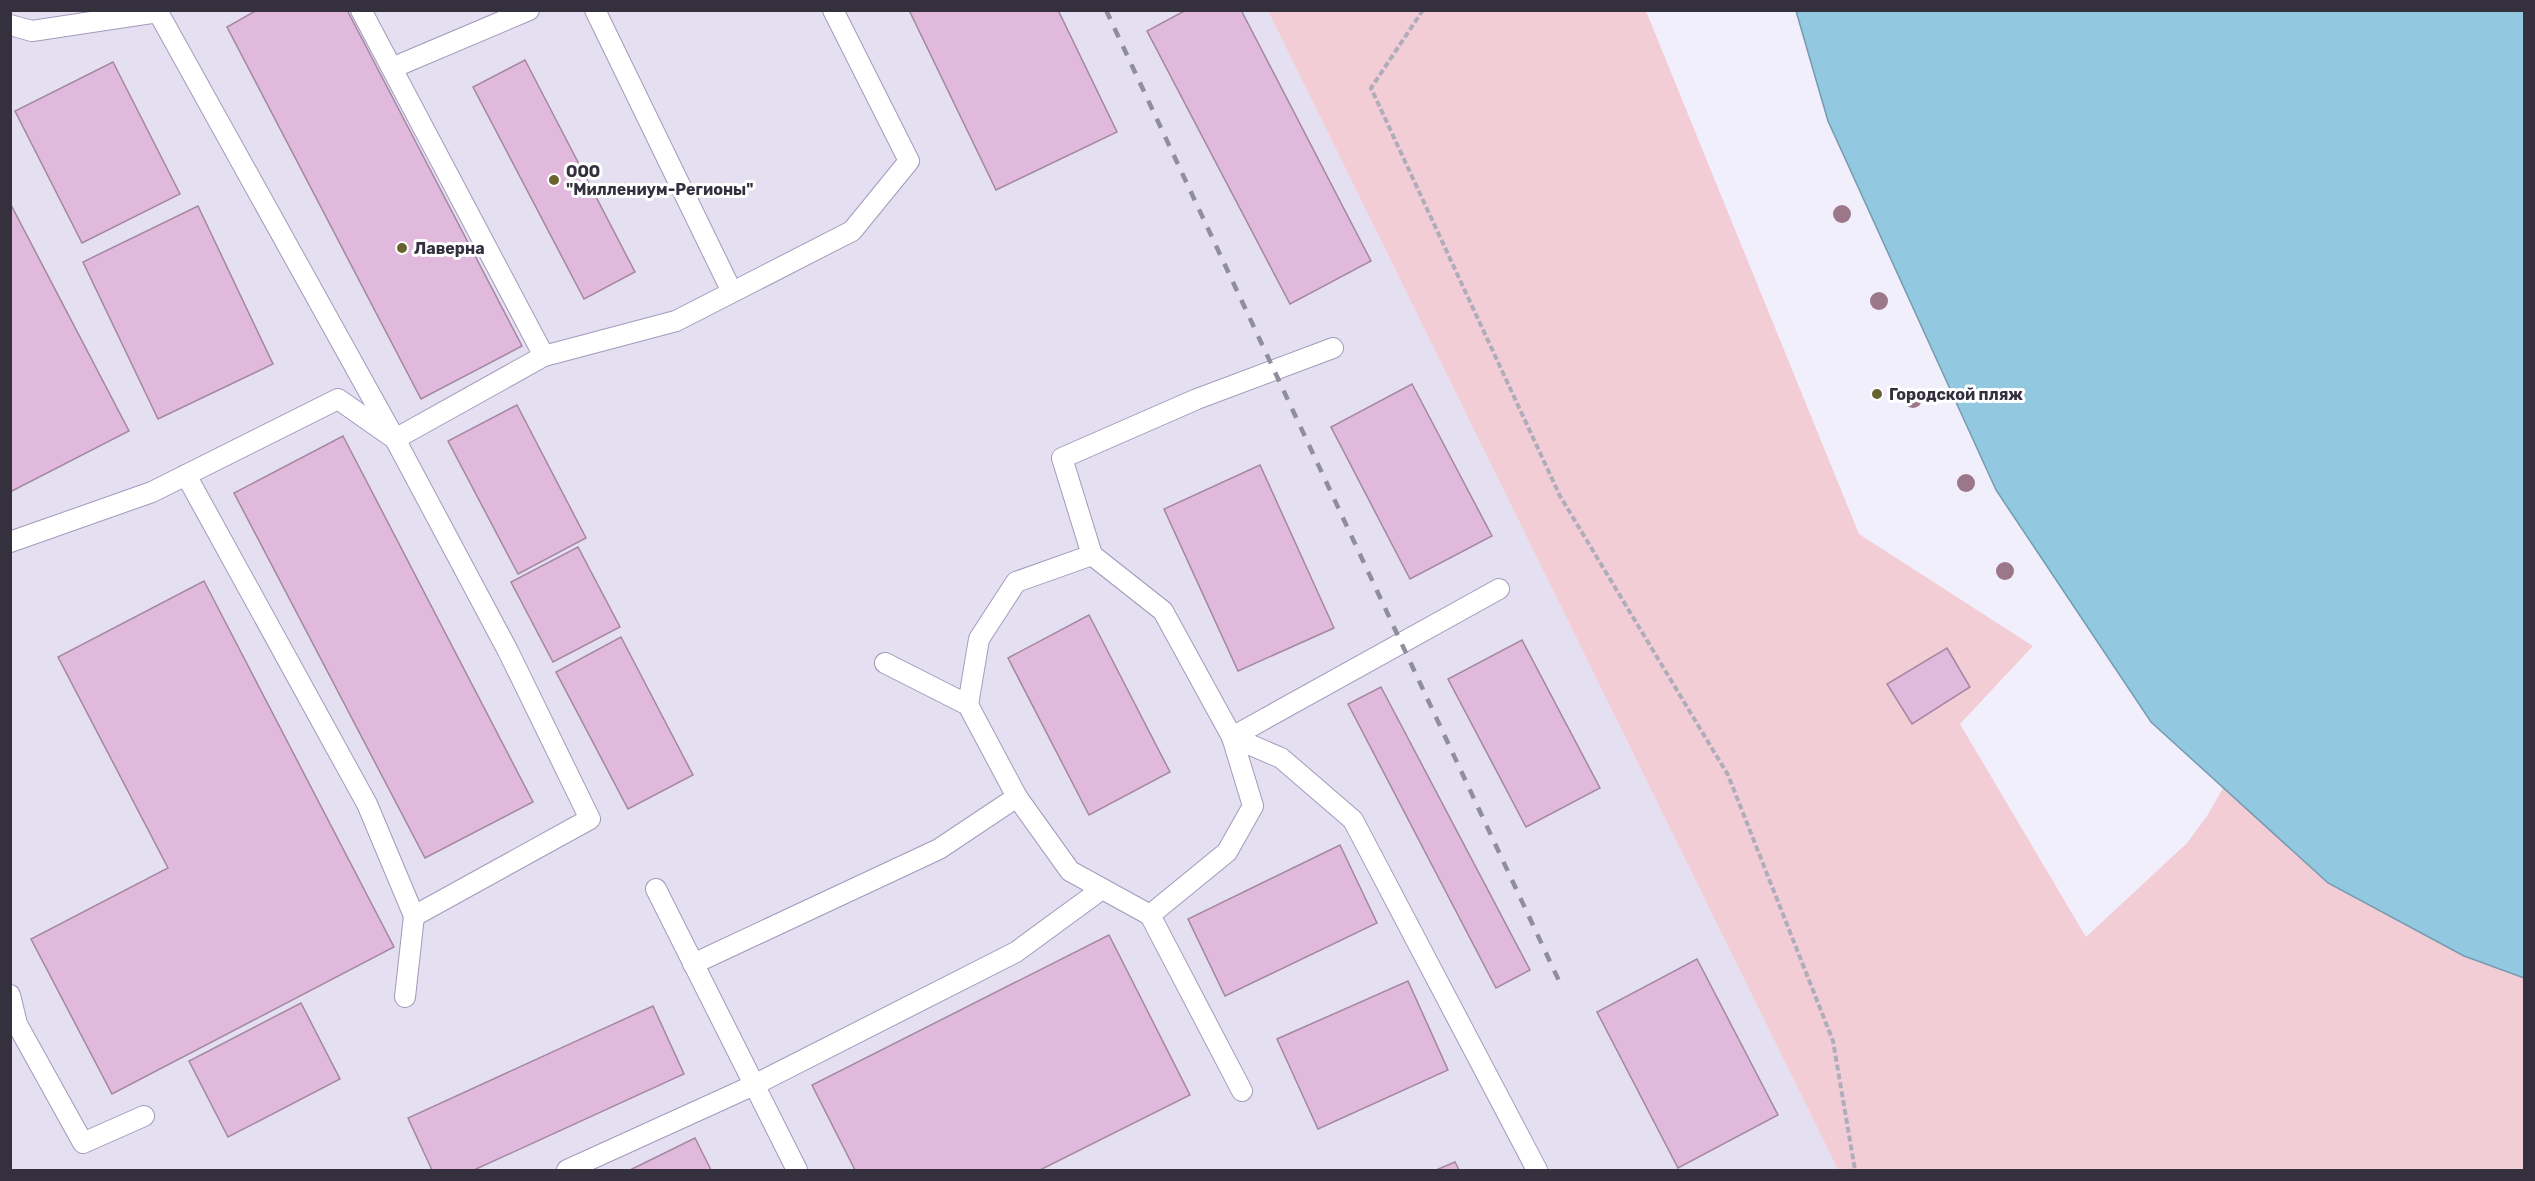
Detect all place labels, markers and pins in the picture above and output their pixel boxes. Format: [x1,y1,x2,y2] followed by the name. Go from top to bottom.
[566,162,753,199] place label: ООО "Миллениум-Регионы"
[547,173,561,187] marker: ООО "Миллениум-Регионы"
[414,239,485,258] place label: Лаверна
[395,241,409,255] marker: Лаверна
[1889,385,2023,404] place label: Городской пляж
[1870,387,1884,401] marker: Городской пляж

